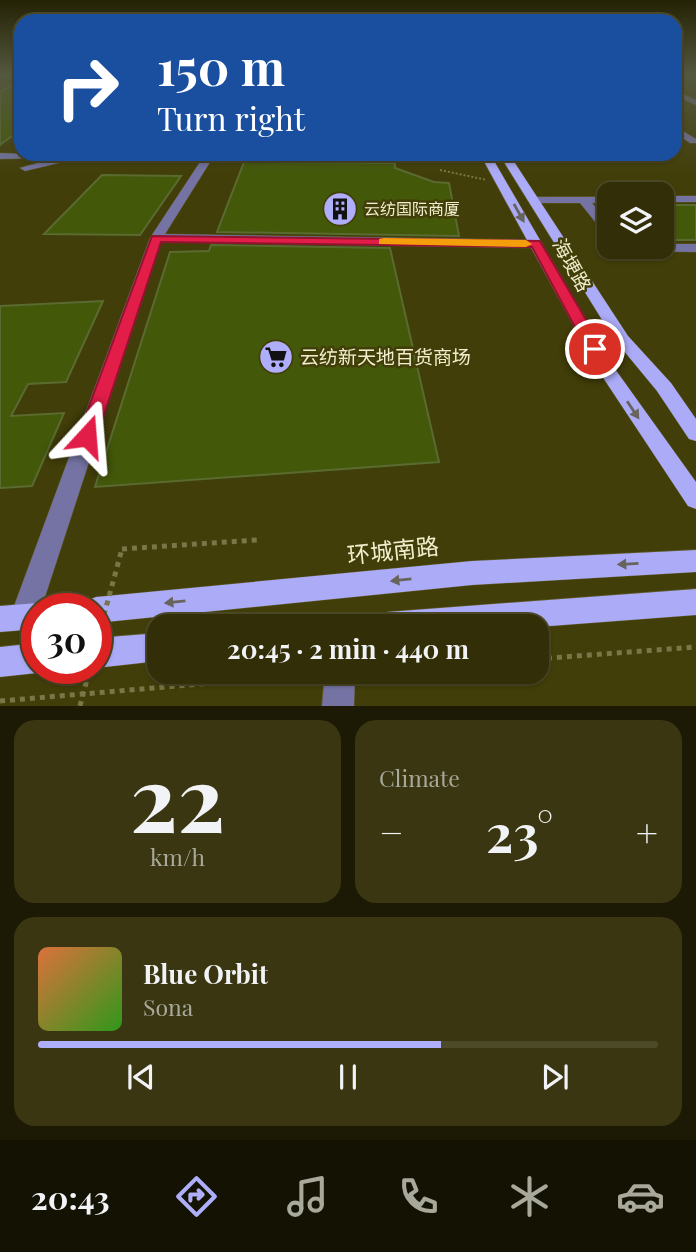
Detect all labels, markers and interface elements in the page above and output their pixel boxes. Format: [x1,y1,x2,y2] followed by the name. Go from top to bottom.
[157,33,285,98] text: 150 m
[42,42,133,133] icon: right
[157,96,305,139] text: Turn right
[597,182,674,259] map controls
[597,182,674,259] button: layers
[321,190,359,228] building icon: 云纺国际商厦
[364,198,460,219] place label: 云纺国际商厦
[513,204,525,223] one-way arrow
[548,233,598,296] street label: 海埂路
[565,319,625,379] pin
[576,330,614,368] icon: arrive
[257,338,295,376] supermarket icon: 云纺新天地百货商场
[300,343,471,369] place label: 云纺新天地百货商场
[50,399,124,473] position arrow
[626,401,640,419] one-way arrow
[345,529,440,570] street label: 环城南路
[617,558,639,569] one-way arrow
[390,574,412,585] one-way arrow
[21,593,112,684] speed limit sign: 30
[163,597,185,608] one-way arrow
[227,631,469,666] text: 20:45 · 2 min · 440 m
[130,735,225,856] text: 22
[379,762,460,793] text: Climate
[486,797,553,866] text: 23°
[379,806,404,857] text: −
[636,806,658,857] text: +
[150,841,205,872] text: km/h
[143,956,268,991] text: Blue Orbit
[143,991,193,1022] text: Sona
[122,1058,160,1096] icon: previous
[329,1058,367,1096] icon: pause
[536,1058,574,1096] icon: next
[172,1172,221,1221] icon: directions
[283,1172,332,1221] icon: music
[394,1172,443,1221] icon: phone
[505,1172,554,1221] icon: climate
[616,1172,665,1221] icon: car
[31,1175,110,1218] text: 20:43

